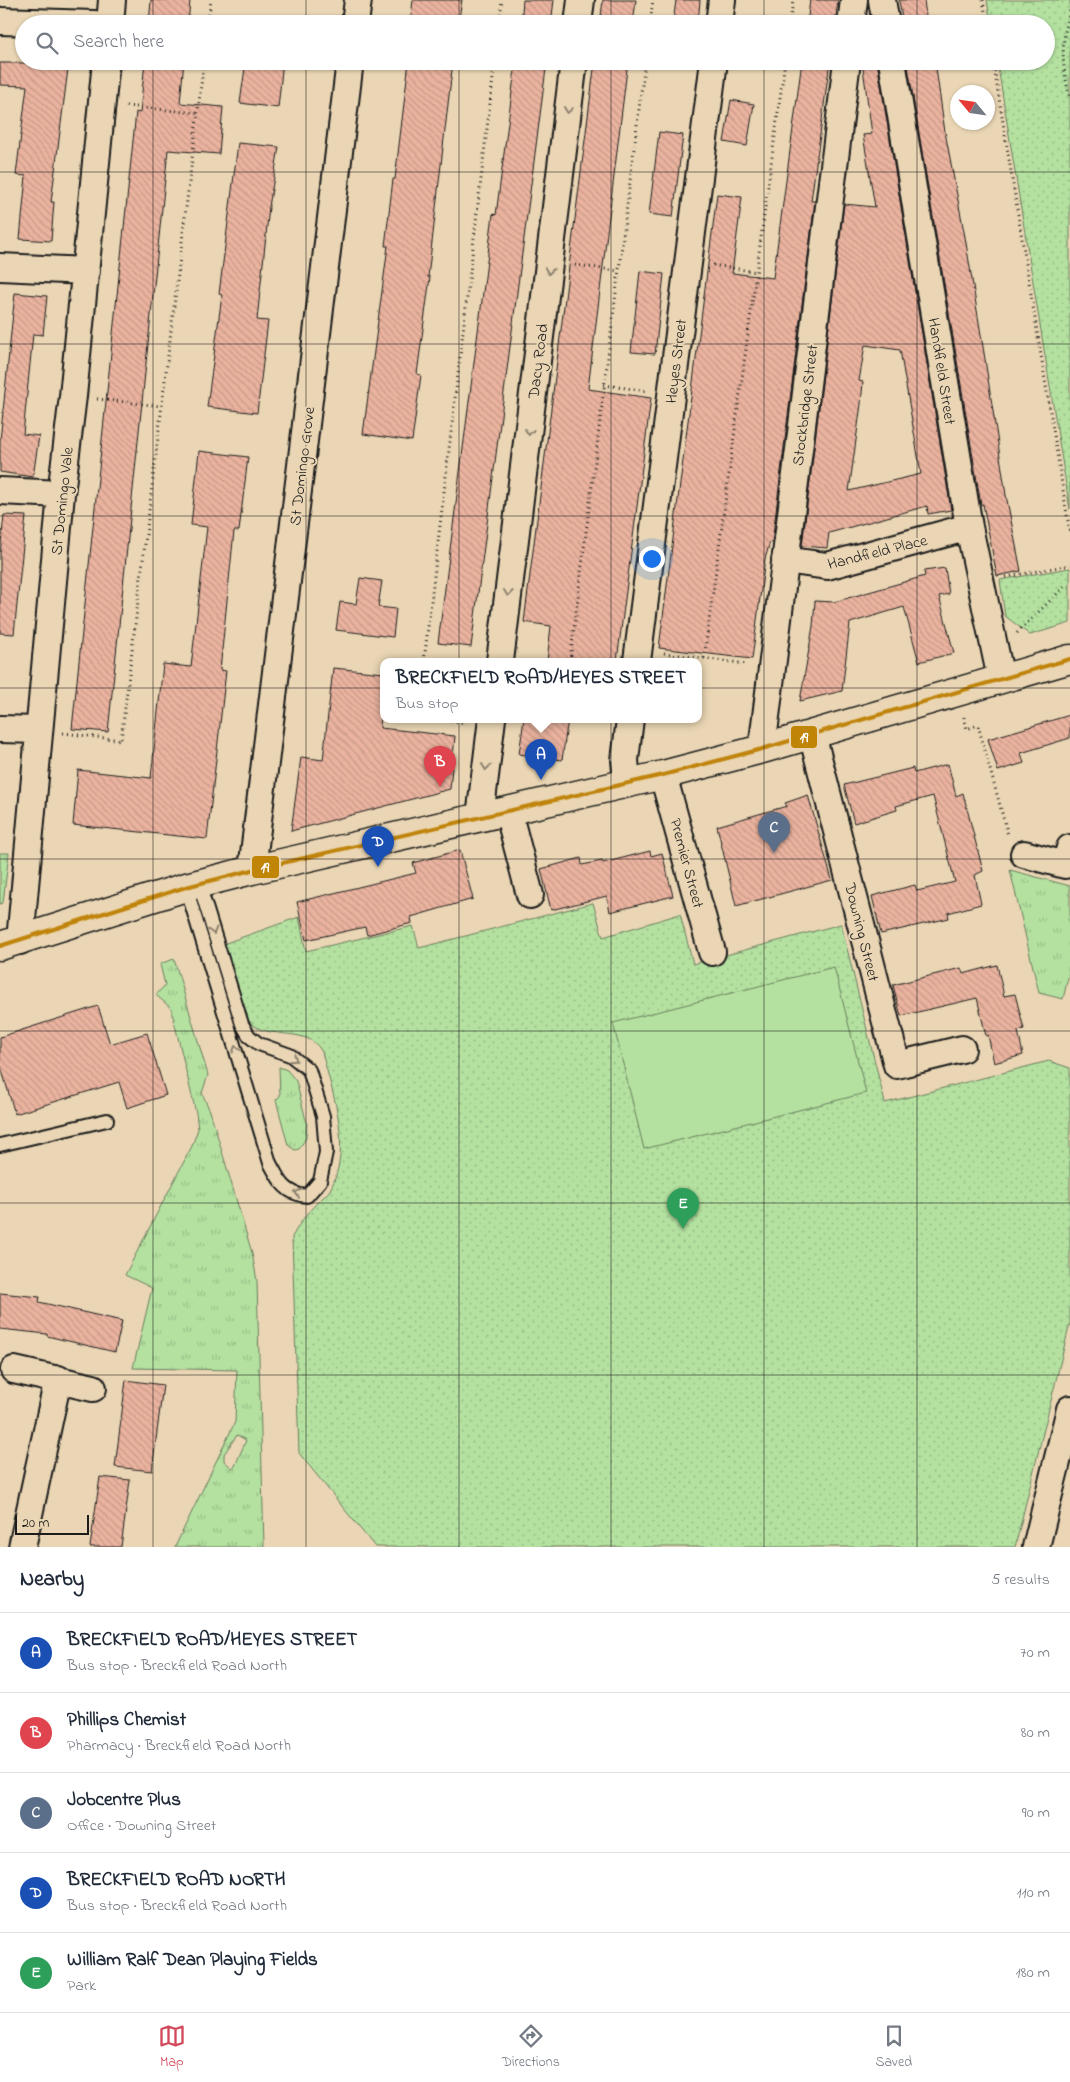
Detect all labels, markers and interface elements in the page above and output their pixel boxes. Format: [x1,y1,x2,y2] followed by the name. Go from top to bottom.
[15,15,1055,70] search box
[33,29,61,57] icon: search
[73,29,164,56] text: Search here
[950,85,995,130] north arrow
[563,106,574,114] one-way arrow
[544,267,555,275] one-way arrow
[921,316,961,427] street label: Handfield Street
[660,317,694,405] street label: Heyes Street
[522,322,555,401] street label: Dacy Road
[787,343,825,467] street label: Stockbridge Street
[284,405,322,527] street label: St Domingo Grove
[524,428,534,437] one-way arrow
[45,445,81,556] street label: St Domingo Vale
[825,529,931,577] street label: Handfield Place
[639,546,665,572] your location
[503,590,514,598] one-way arrow
[380,658,702,723] popup
[396,665,686,692] text: BRECKFIELD ROAD/HEYES STREET
[396,692,458,716] text: Bus stop
[790,725,818,749] line badge: 19
[800,728,809,749] text: 19
[525,739,557,780] pin: A
[424,746,456,787] pin: B
[481,763,492,771] one-way arrow
[758,812,790,853] pin: C
[663,816,710,912] street label: Premier Street
[362,826,394,867] pin: D
[251,855,280,879] line badge: 19
[261,858,270,879] text: 19
[837,880,885,985] street label: Downing Street
[207,926,217,934] one-way arrow
[231,1046,241,1054] one-way arrow
[288,1052,297,1062] one-way arrow
[667,1188,699,1229] pin: E
[294,1189,303,1199] one-way arrow
[15,1512,89,1535] scale bar
[22,1513,49,1534] text: 20 m
[20,1565,84,1595] text: Nearby
[991,1568,1050,1592] text: 5 results
[67,1627,357,1654] text: BRECKFIELD ROAD/HEYES STREET
[31,1641,41,1665] text: A
[1020,1641,1050,1665] text: 70 m
[67,1654,287,1678] text: Bus stop · Breckfield Road North
[67,1707,186,1734] text: Phillips Chemist
[31,1721,41,1745] text: B
[1021,1721,1050,1745] text: 80 m
[67,1734,291,1758] text: Pharmacy · Breckfield Road North
[67,1787,181,1814] text: Jobcentre Plus
[32,1801,40,1825] text: C
[1022,1801,1050,1825] text: 90 m
[67,1814,216,1838] text: Office · Downing Street
[67,1867,286,1894] text: BRECKFIELD ROAD NORTH
[30,1881,42,1905] text: D
[1016,1881,1050,1905] text: 110 m
[67,1894,287,1918] text: Bus stop · Breckfield Road North
[67,1947,318,1974] text: William Ralf Dean Playing Fields
[31,1961,41,1985] text: E
[1016,1961,1050,1985] text: 180 m
[67,1974,96,1998] text: Park
[158,2022,186,2073] tab: Map
[502,2022,560,2073] tab: Directions
[876,2022,912,2073] tab: Saved

